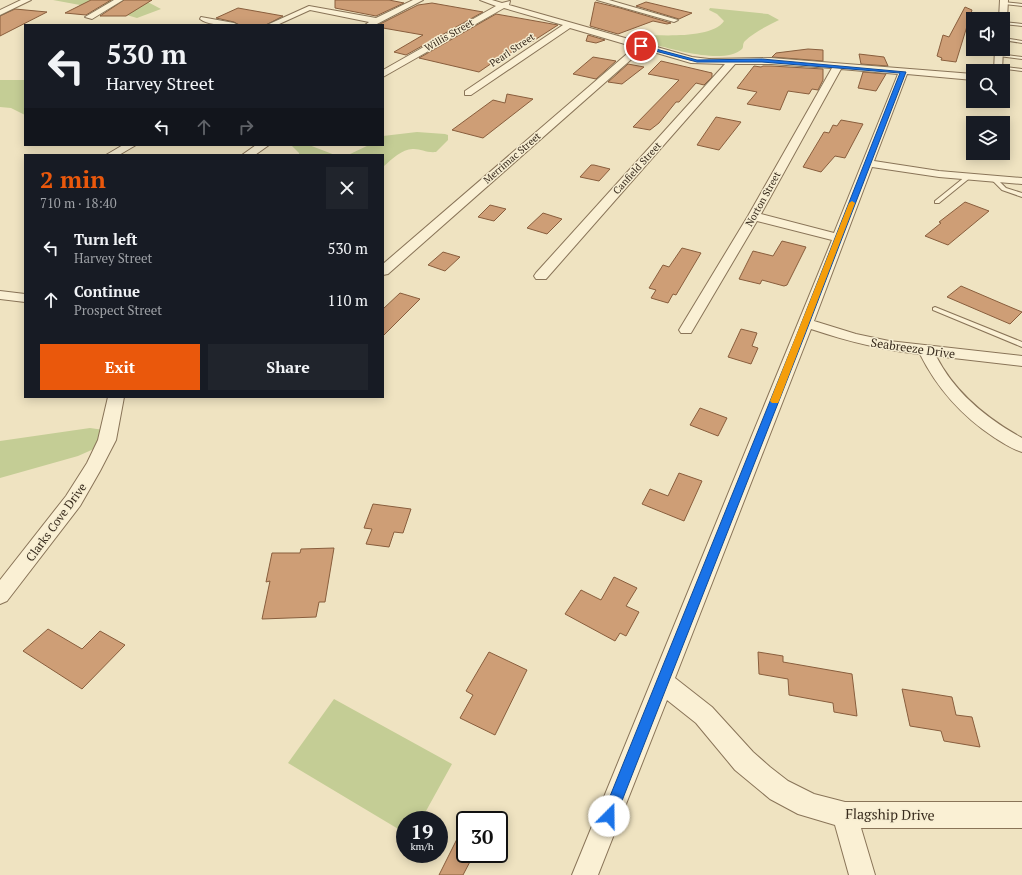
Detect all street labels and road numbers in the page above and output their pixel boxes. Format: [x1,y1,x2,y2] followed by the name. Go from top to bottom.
[422,16,476,54] street label: Willis Street
[487,30,537,70] street label: Pearl Street
[481,129,544,186] street label: Merrimac Street
[610,139,664,197] street label: Canfield Street
[743,169,784,229] street label: Norton Street
[870,335,956,361] street label: Seabreeze Drive
[22,480,90,564] street label: Clarks Cove Drive
[845,804,935,824] street label: Flagship Drive

